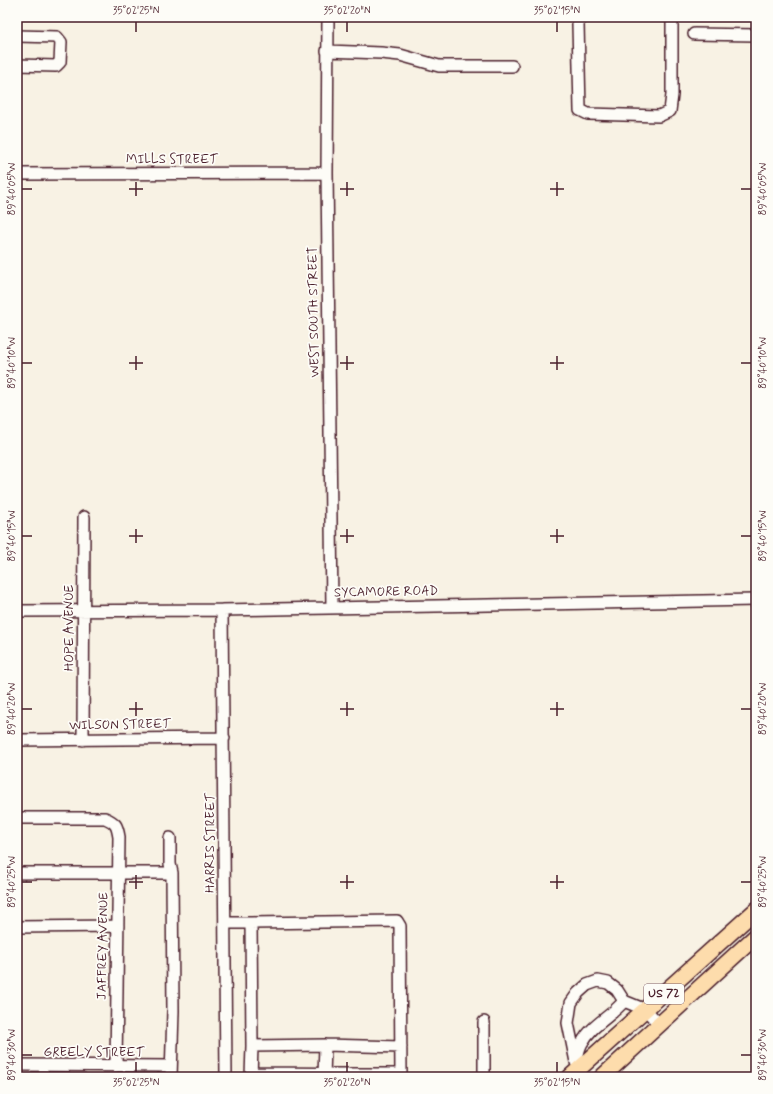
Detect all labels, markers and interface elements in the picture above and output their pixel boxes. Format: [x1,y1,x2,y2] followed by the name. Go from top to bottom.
[113,4,160,18] text: 35°02'25"N
[323,4,371,18] text: 35°02'20"N
[534,4,580,18] text: 35°02'15"N
[126,151,219,168] street label: MILLS STREET
[5,163,19,215] text: 89°40'05"W
[756,163,770,215] text: 89°40'05"W
[304,246,324,378] street label: WEST SOUTH STREET
[5,337,19,389] text: 89°40'10"W
[756,337,770,389] text: 89°40'10"W
[5,510,19,562] text: 89°40'15"W
[756,510,770,562] text: 89°40'15"W
[334,583,438,601] street label: SYCAMORE ROAD
[61,584,78,671] street label: HOPE AVENUE
[5,683,19,735] text: 89°40'20"W
[756,683,770,735] text: 89°40'20"W
[69,716,172,734] street label: WILSON STREET
[202,792,219,893] street label: HARRIS STREET
[5,856,19,908] text: 89°40'25"W
[756,856,770,908] text: 89°40'25"W
[94,891,112,1000] street label: JAFFREY AVENUE
[644,984,684,1004] road number: US 72
[5,1029,19,1081] text: 89°40'30"W
[756,1029,770,1081] text: 89°40'30"W
[44,1044,146,1061] street label: GREELY STREET
[113,1076,160,1090] text: 35°02'25"N
[323,1076,371,1090] text: 35°02'20"N
[534,1076,580,1090] text: 35°02'15"N

